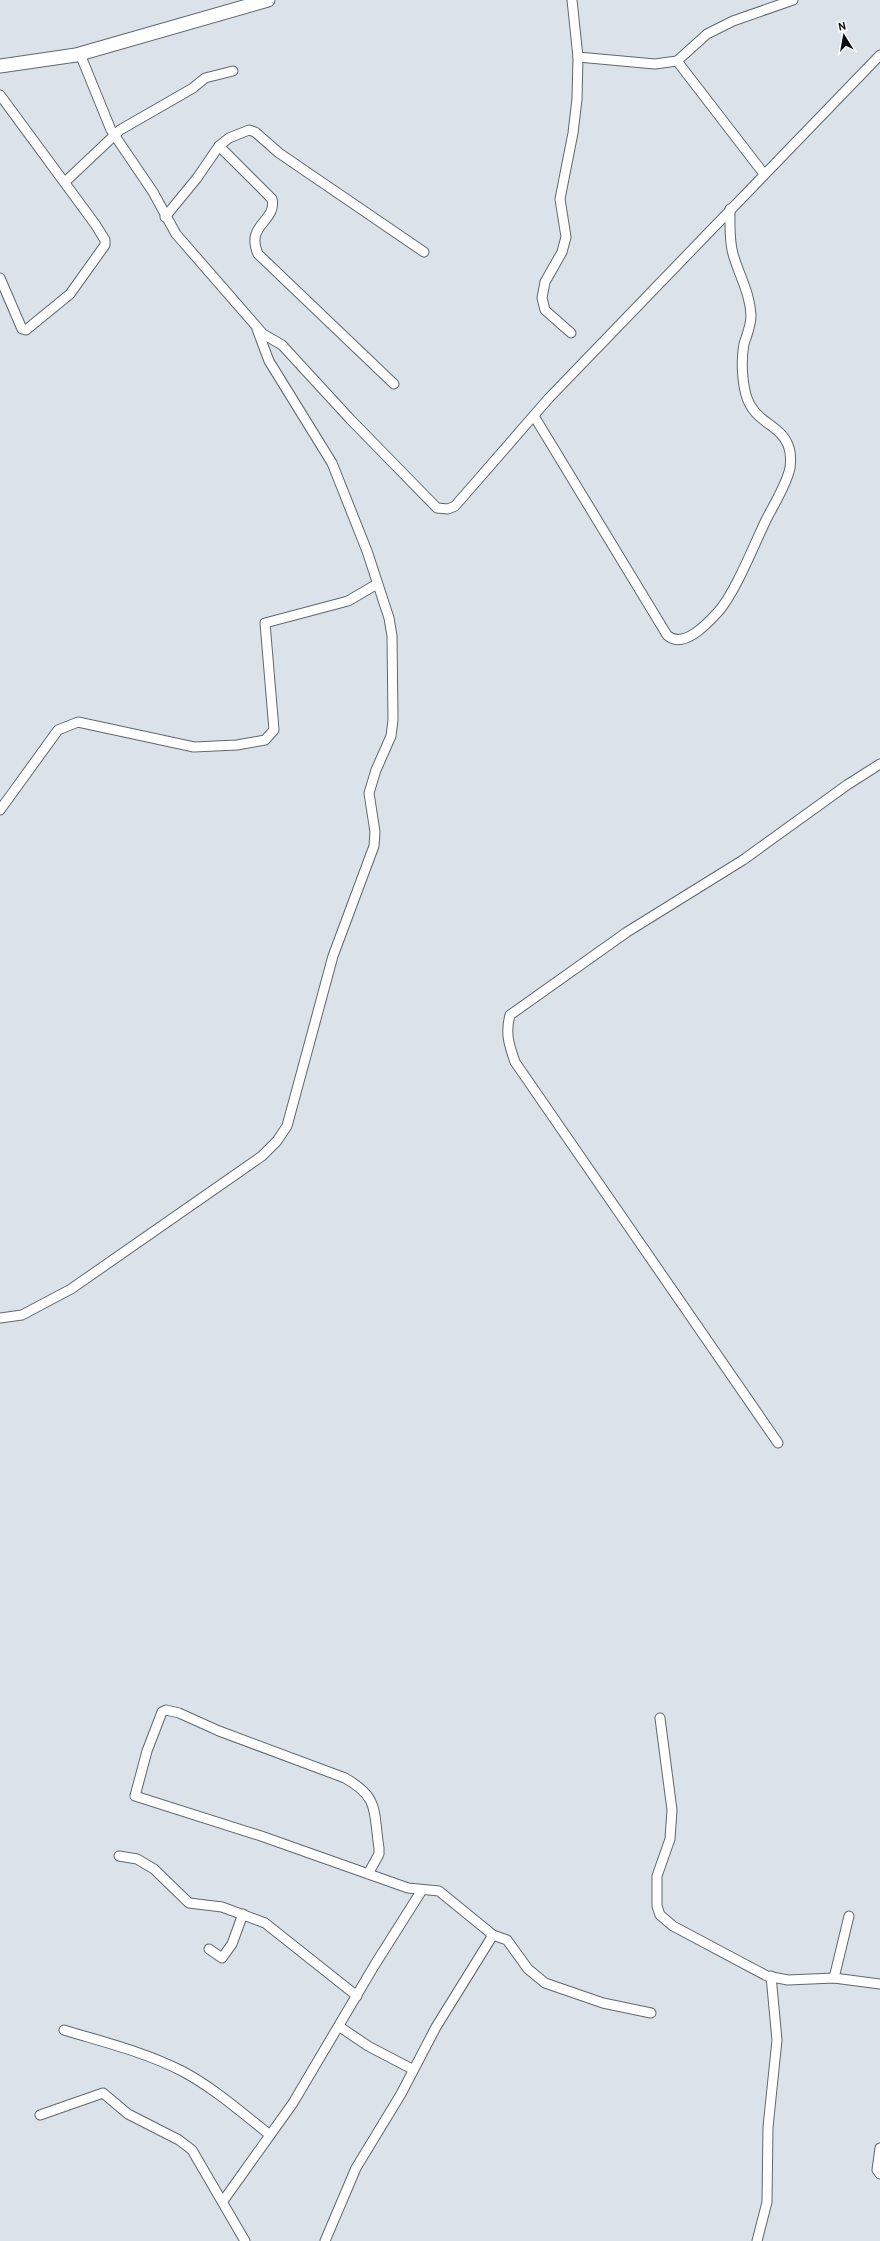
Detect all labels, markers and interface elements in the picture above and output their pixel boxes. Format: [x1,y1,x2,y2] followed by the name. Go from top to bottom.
[824,16,864,56] north arrow
[837,19,847,34] text: N

